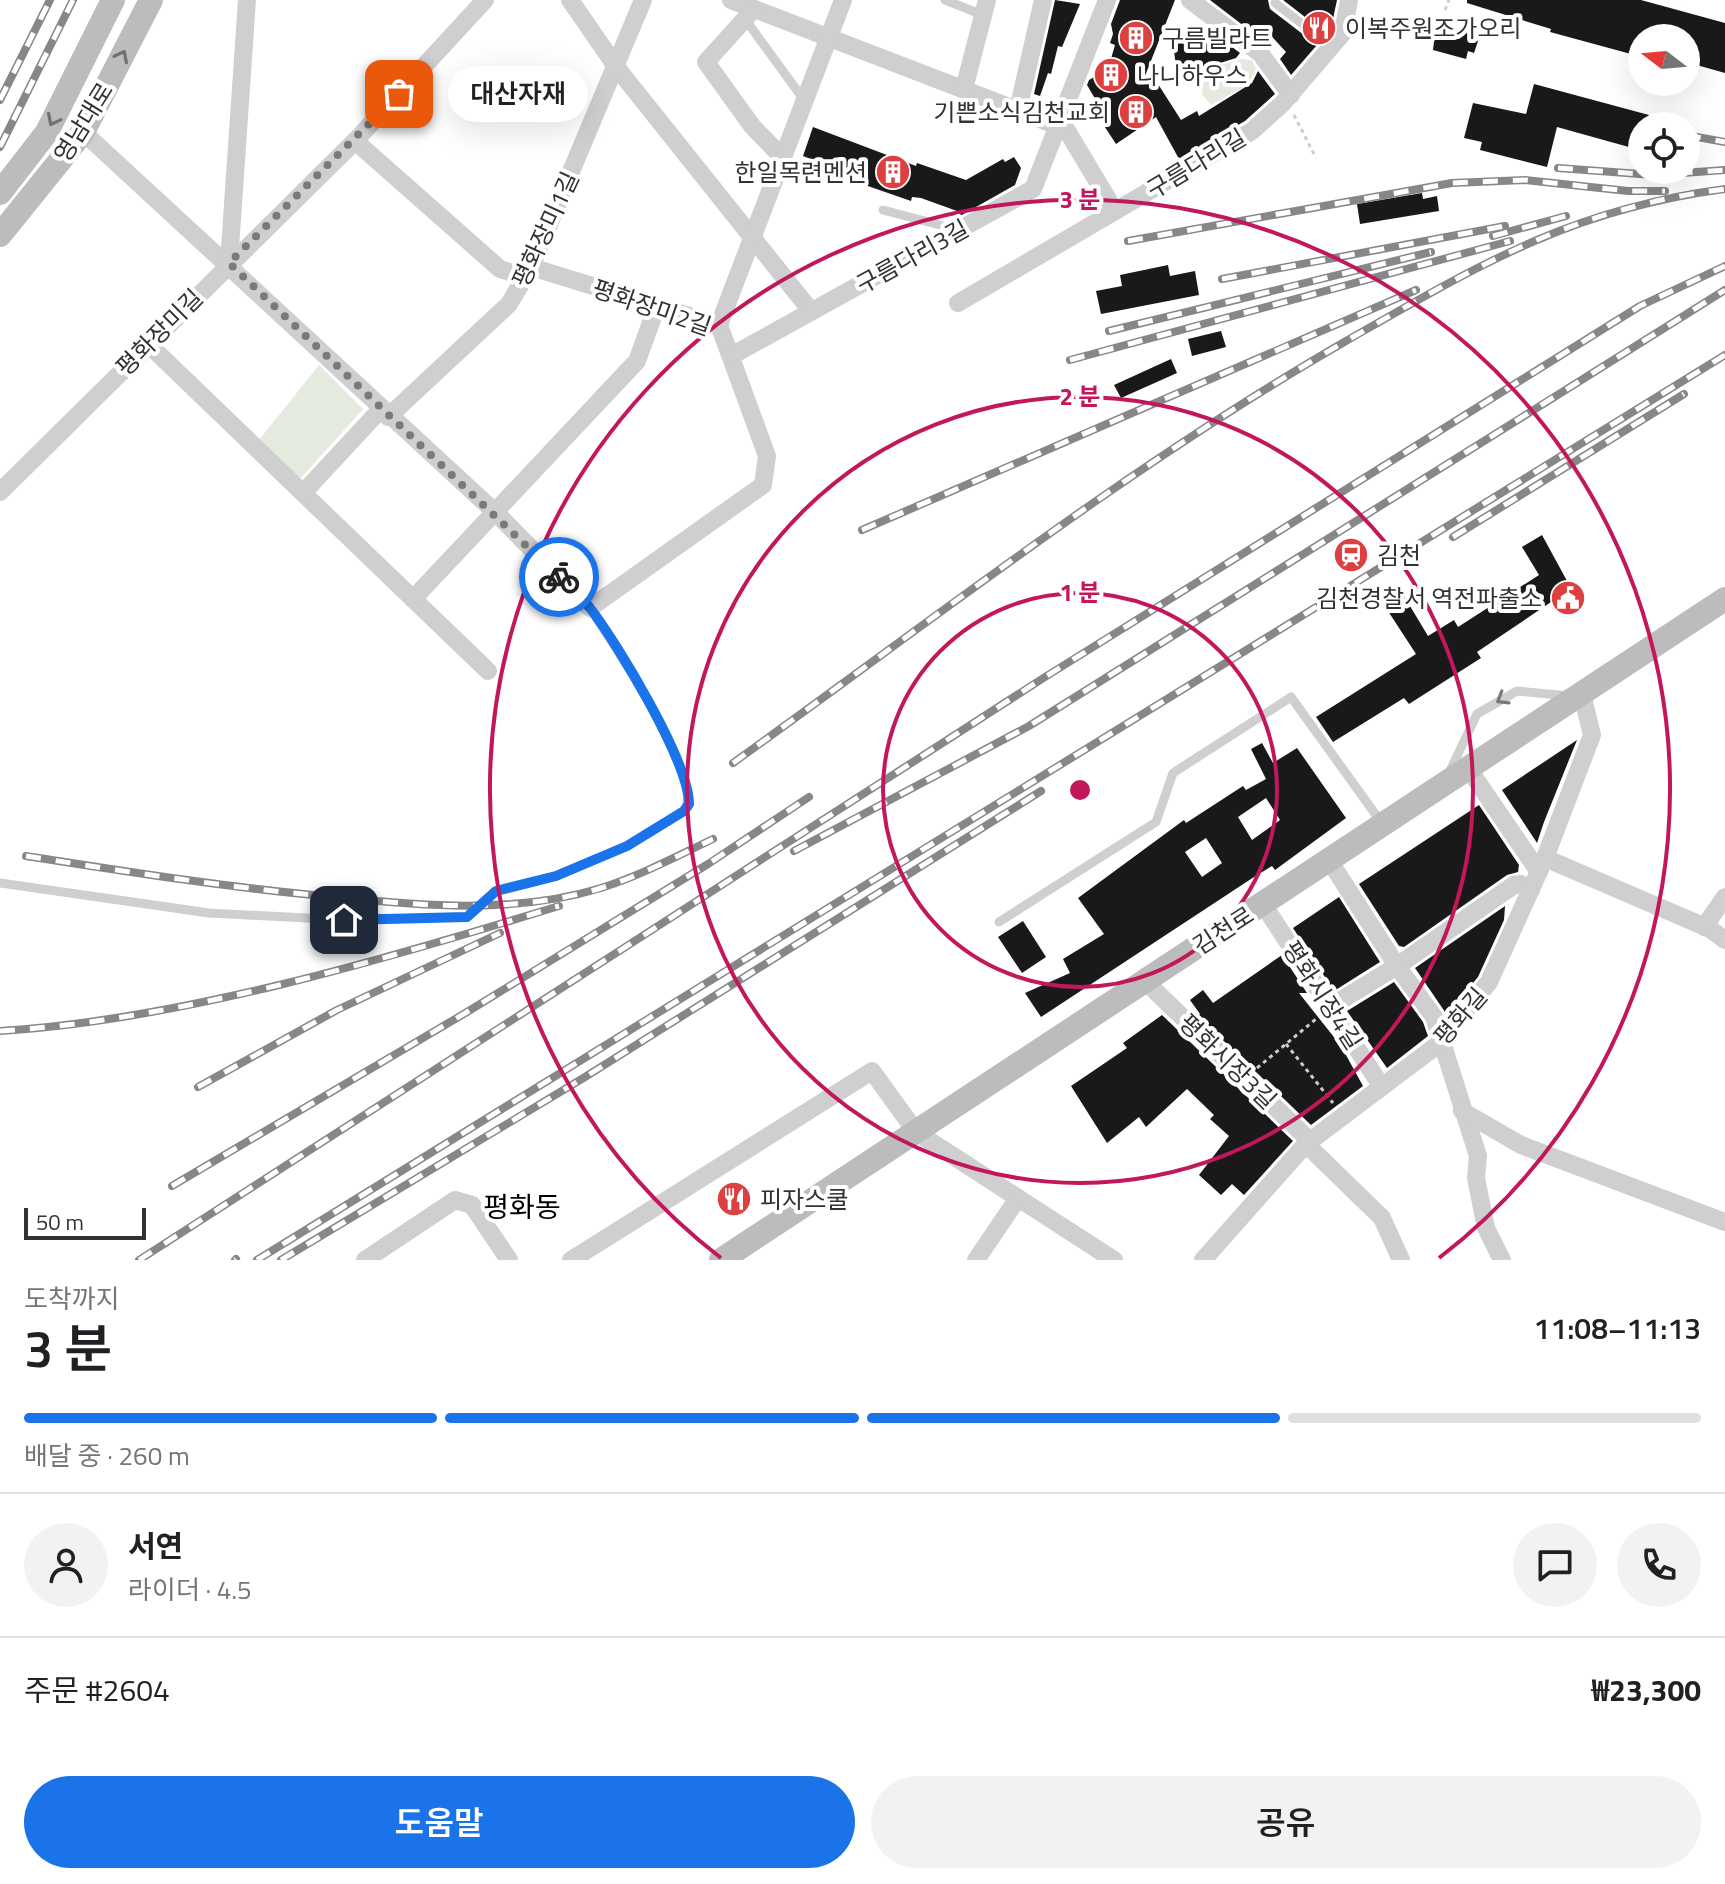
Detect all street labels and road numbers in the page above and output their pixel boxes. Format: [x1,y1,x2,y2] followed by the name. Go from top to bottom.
[44,75,122,169] street label: 영남대로
[1139,119,1253,207] street label: 구름다리길
[503,165,587,293] street label: 평화장미1길
[849,210,975,302] street label: 구름다리3길
[588,270,716,344] street label: 평화장미2길
[107,280,211,384] street label: 평화장미길
[1185,897,1261,963] street label: 김천로
[1274,933,1372,1057] street label: 평화시장4길
[1425,979,1495,1053] street label: 평화길
[1171,1005,1285,1117] street label: 평화시장3길

